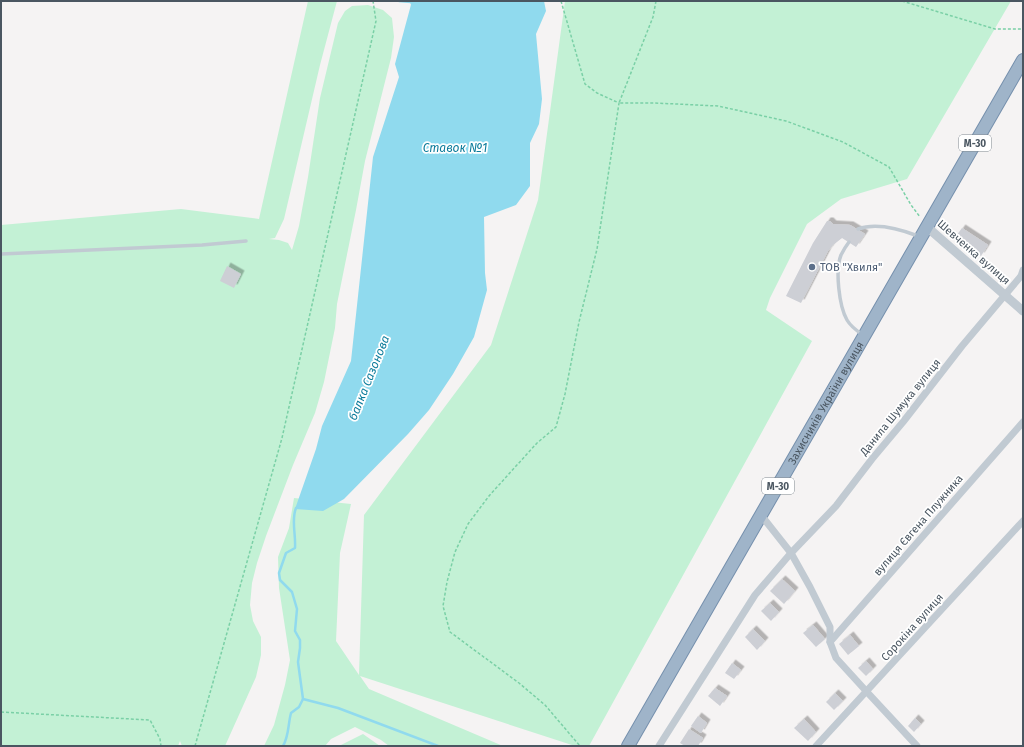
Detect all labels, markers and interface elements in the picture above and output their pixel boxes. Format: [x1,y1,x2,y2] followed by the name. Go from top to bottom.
[959,135,991,151] road number: М-30
[423,141,487,155] water label: Ставок №1
[935,217,1013,287] street label: Шевченка вулиця
[820,261,882,274] place label: ТОВ "Хвиля"
[807,262,817,272] marker: ТОВ "Хвиля"
[346,333,392,422] water label: балка Сазонова
[786,339,867,467] street label: Захисників України вулиця
[857,356,943,459] street label: Данила Шумука вулиця
[871,472,966,578] street label: вулиця Євгена Плужника
[762,478,794,494] road number: М-30
[879,591,946,664] street label: Сорокіна вулиця

